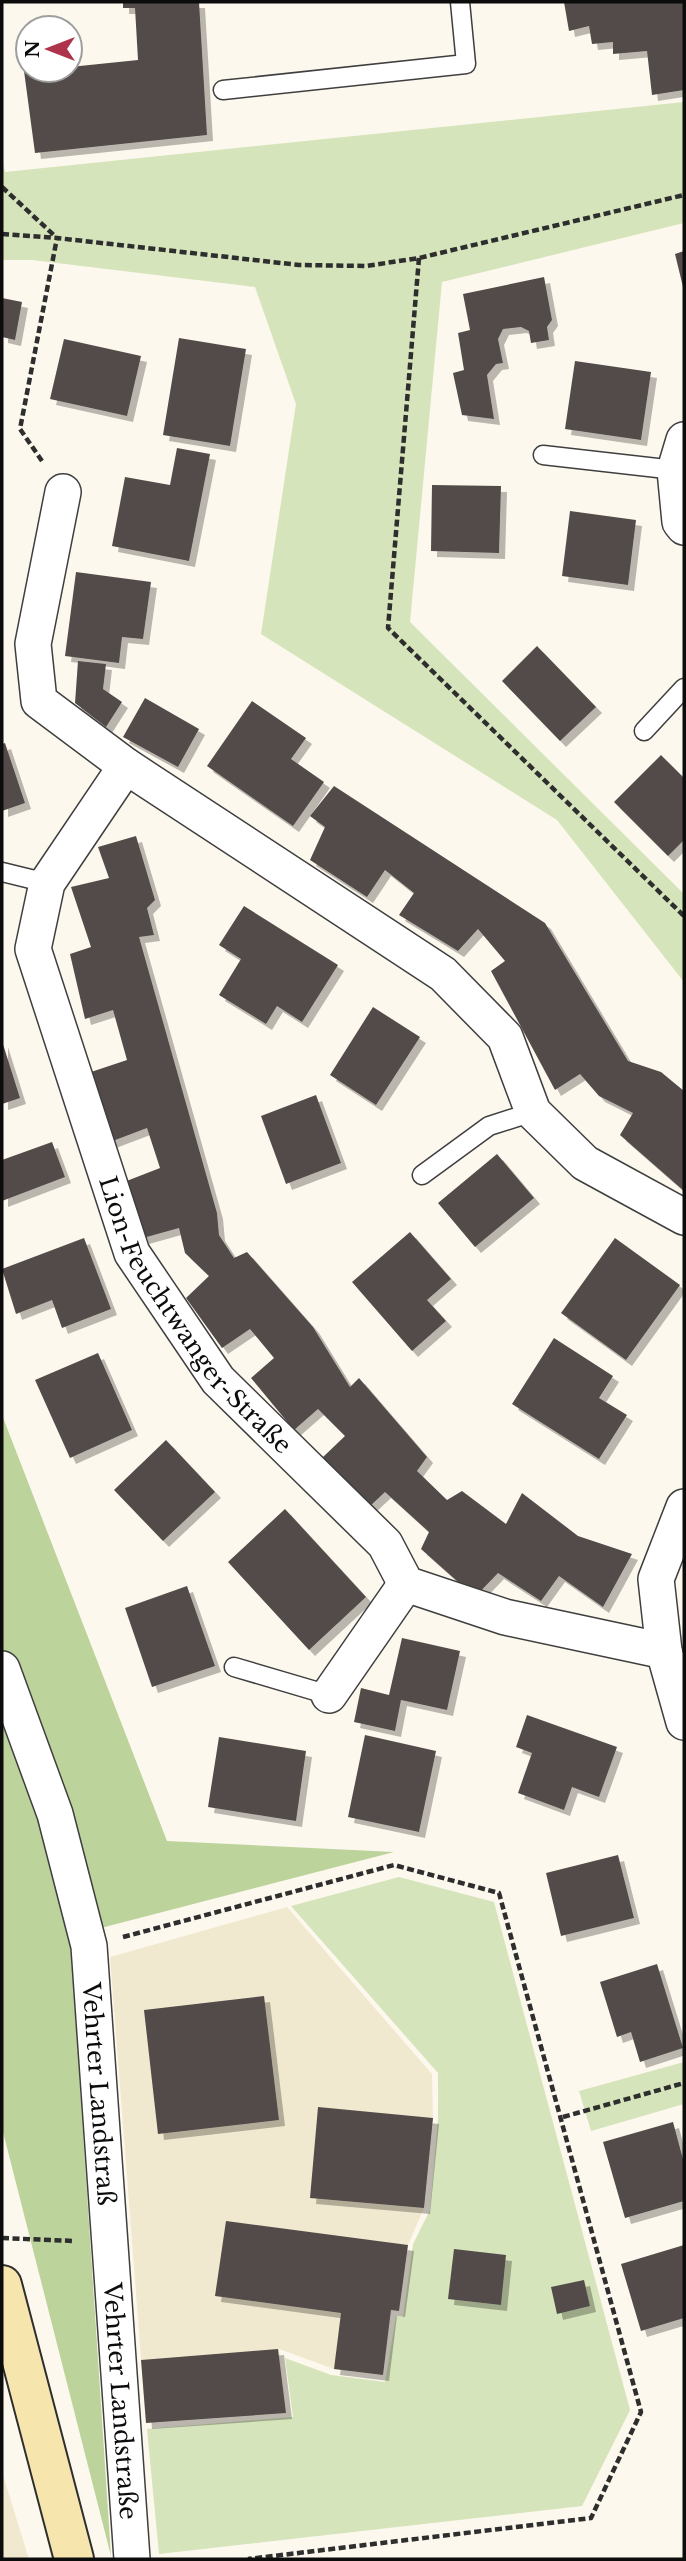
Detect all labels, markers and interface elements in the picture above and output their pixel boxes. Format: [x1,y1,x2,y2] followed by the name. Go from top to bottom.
[14,14,84,84] north arrow
[21,40,44,58] text: N
[93,1172,298,1459] street label: Lion-Feuchtwanger-Straße
[77,1980,122,2207] street label: Vehrter Landstraß
[98,2281,144,2521] street label: Vehrter Landstraße

